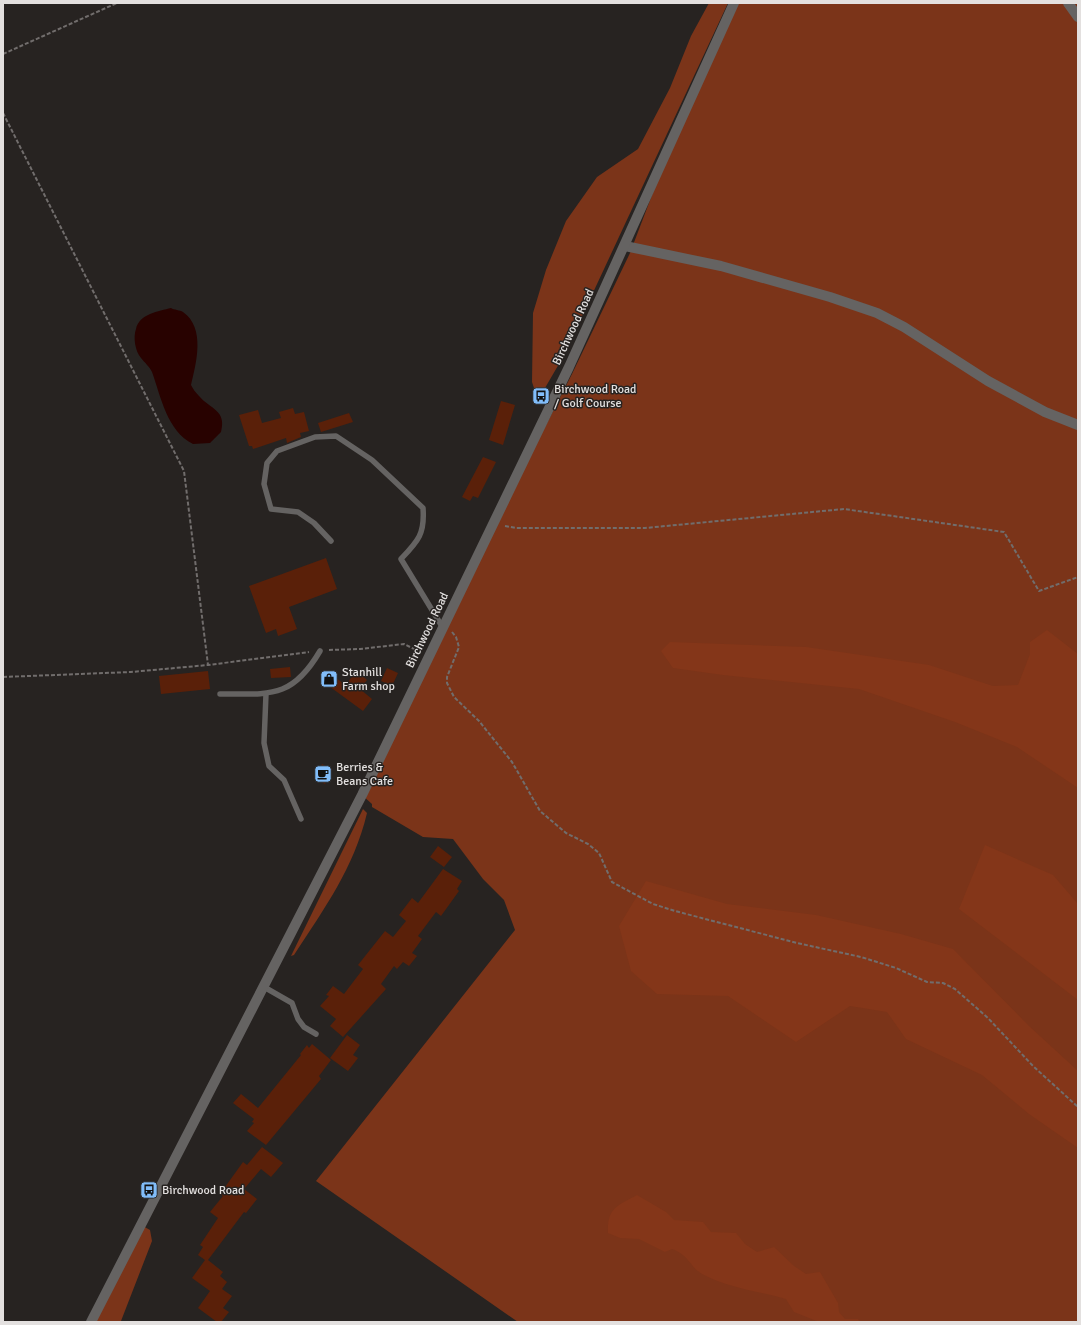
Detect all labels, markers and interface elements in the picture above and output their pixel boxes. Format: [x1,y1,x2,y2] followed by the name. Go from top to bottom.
[549,287,598,368] street label: Birchwood Road
[554,382,636,411] place label: Birchwood Road / Golf Course
[531,386,551,406] bus stop icon: Birchwood Road / Golf Course
[403,590,452,671] street label: Birchwood Road
[342,665,395,694] place label: Stanhill Farm shop
[319,669,339,689] shop icon: Stanhill Farm shop
[336,760,393,789] place label: Berries & Beans Cafe
[313,764,333,784] cafe icon: Berries & Beans Cafe
[139,1180,159,1200] bus stop icon: Birchwood Road
[162,1183,244,1198] place label: Birchwood Road

